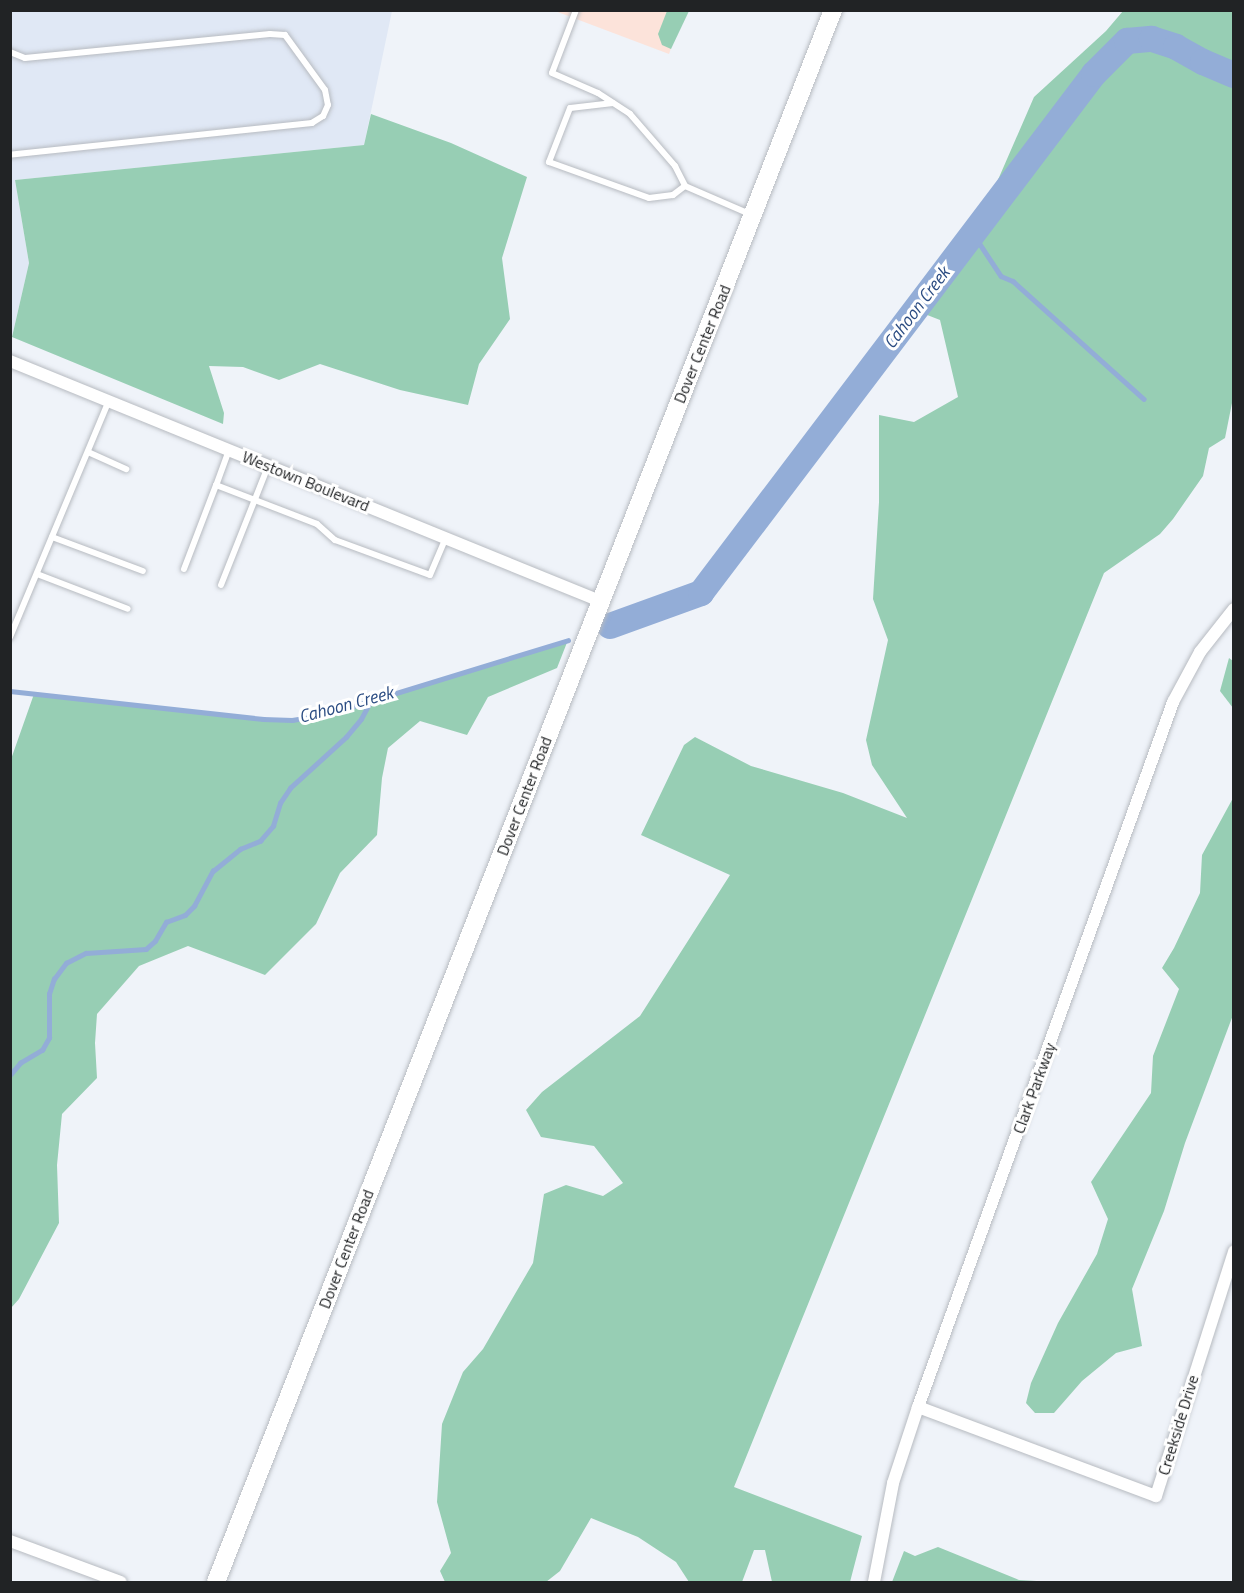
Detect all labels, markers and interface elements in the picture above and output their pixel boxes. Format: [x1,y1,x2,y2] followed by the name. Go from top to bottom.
[879,263,955,353] water label: Cahoon Creek
[670,282,734,406] street label: Dover Center Road
[240,447,372,515] street label: Westown Boulevard
[296,682,396,728] water label: Cahoon Creek
[492,734,556,858] street label: Dover Center Road
[1009,1040,1059,1136] street label: Clark Parkway
[314,1187,378,1311] street label: Dover Center Road
[1154,1373,1202,1477] street label: Creekside Drive

